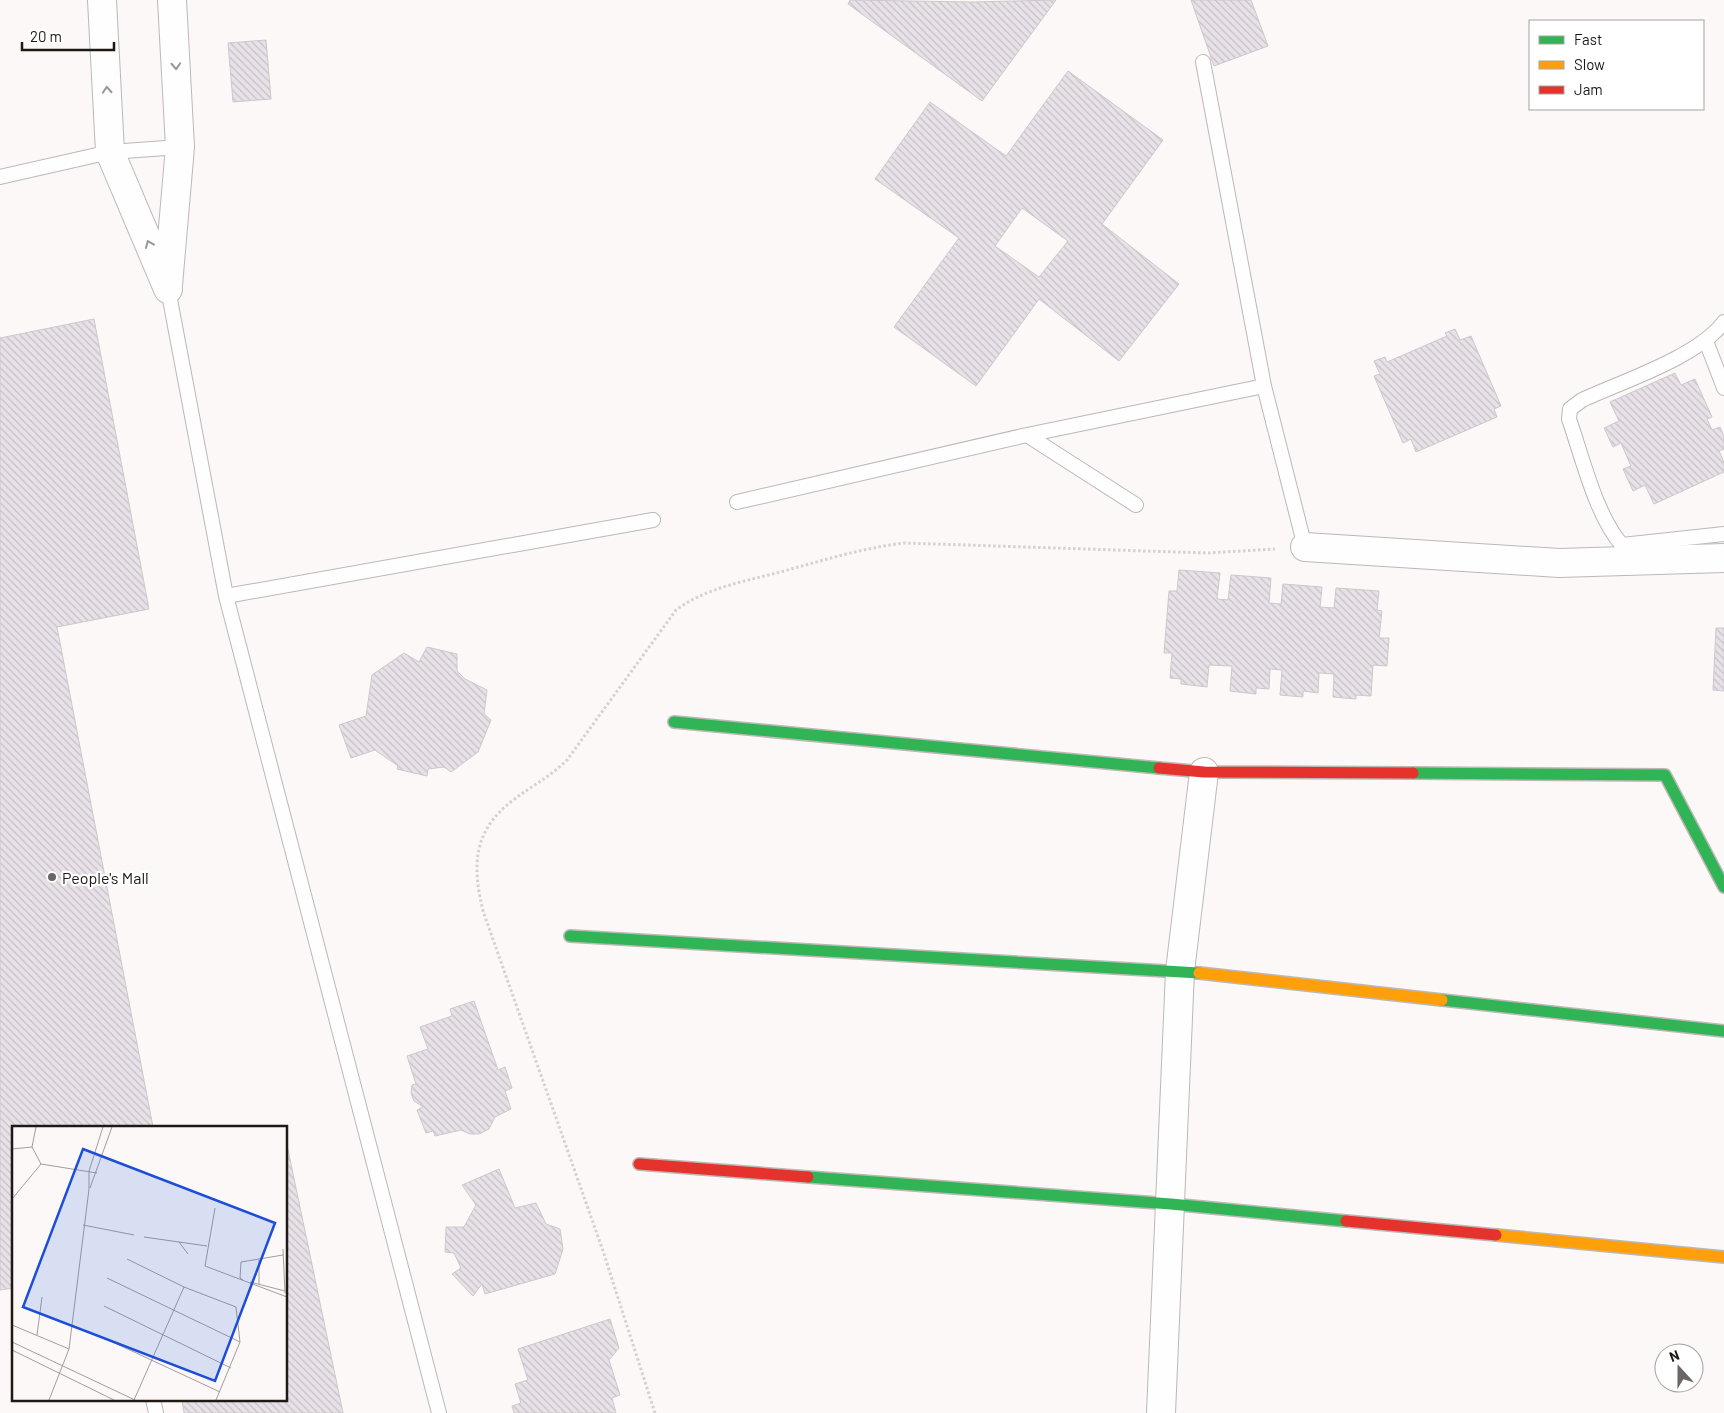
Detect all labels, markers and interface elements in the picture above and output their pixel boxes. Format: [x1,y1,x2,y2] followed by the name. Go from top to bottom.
[22,20,115,52] scale bar
[1529,20,1704,110] legend
[30,27,62,45] text: 20 m
[1574,30,1602,48] text: Fast
[1574,55,1605,73] text: Slow
[170,62,181,70] one-way arrow
[1574,80,1603,98] text: Jam
[101,85,112,93] one-way arrow
[144,240,155,249] one-way arrow
[62,868,149,887] place label: People's Mall
[46,871,58,883] marker: People's Mall
[12,1126,288,1400] inset map
[1654,1343,1704,1393] north arrow
[1667,1346,1682,1365] text: N

